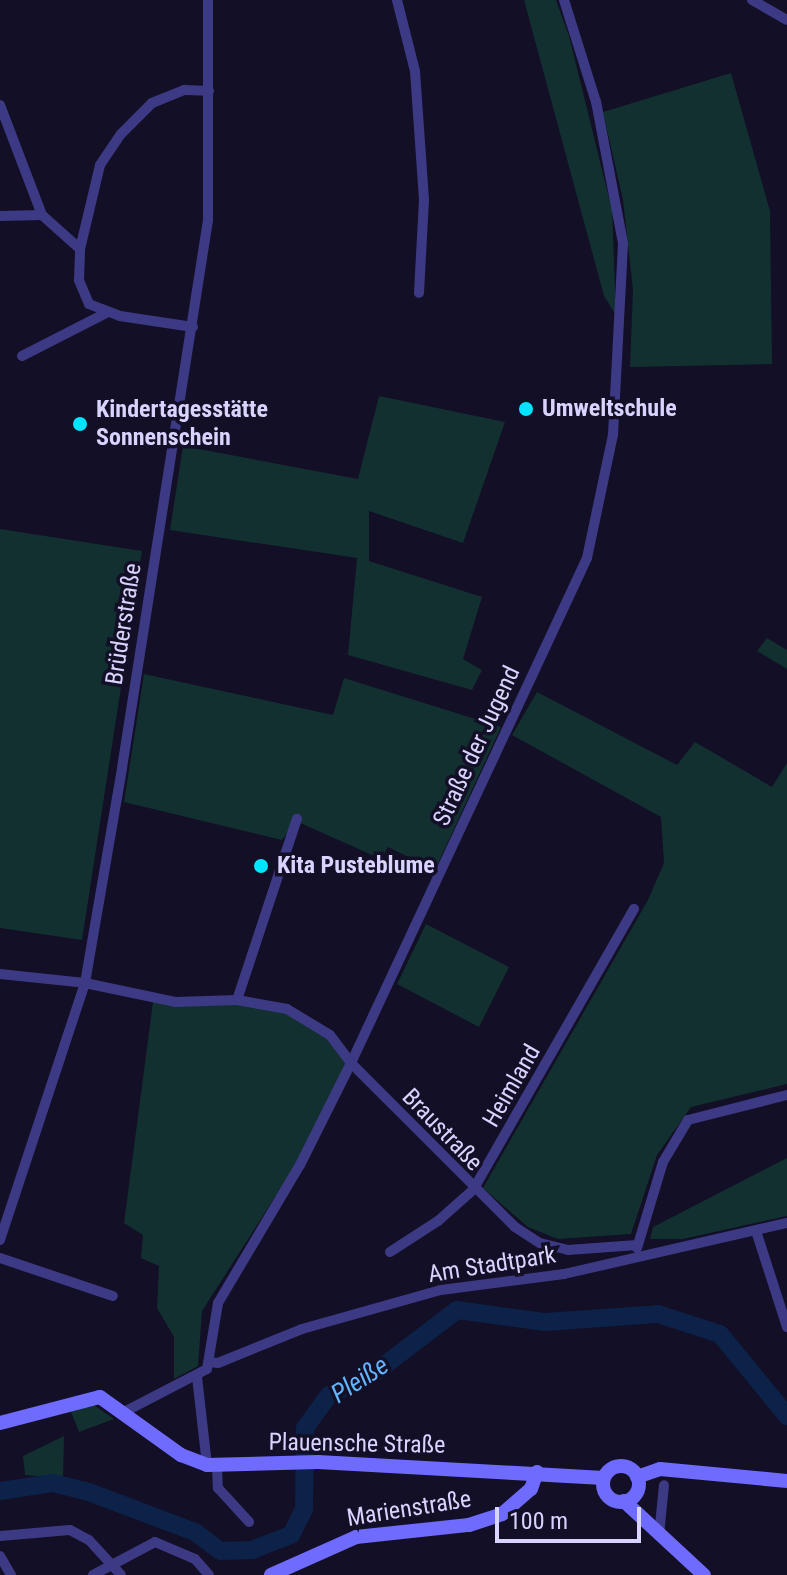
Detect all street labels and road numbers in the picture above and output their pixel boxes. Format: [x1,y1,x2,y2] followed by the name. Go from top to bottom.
[100,561,148,687] street label: Brüderstraße
[427,662,527,830] street label: Straße der Jugend
[477,1040,547,1132] street label: Heimland
[396,1083,488,1177] street label: Braustraße
[426,1241,558,1289] street label: Am Stadtpark
[268,1428,446,1460] street label: Plauensche Straße
[345,1485,473,1533] street label: Marienstraße

